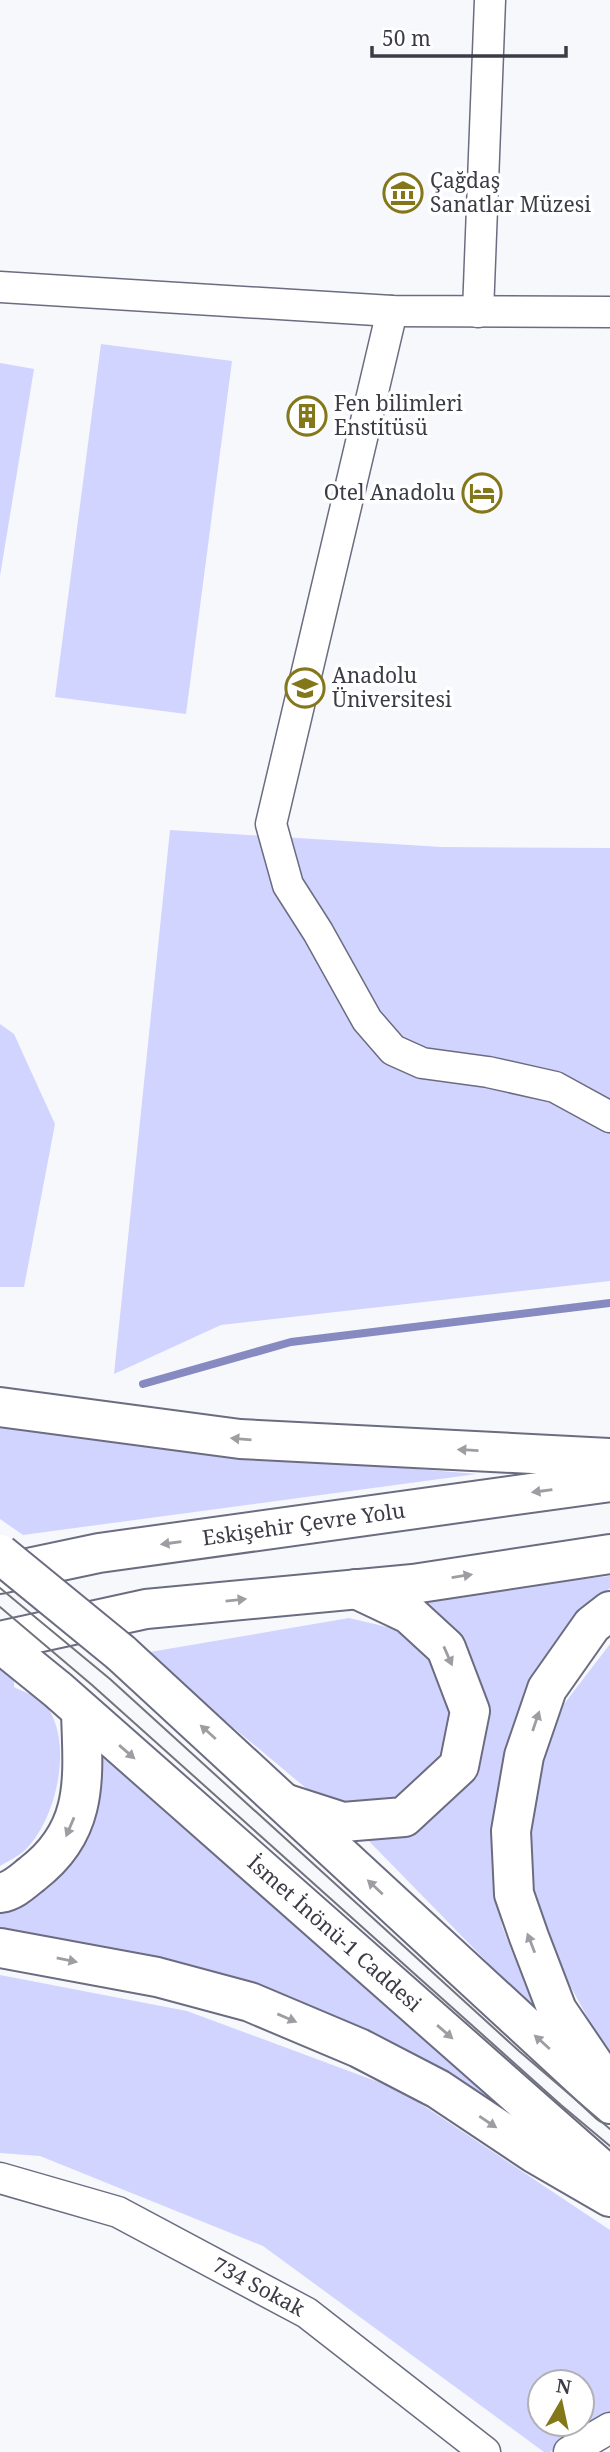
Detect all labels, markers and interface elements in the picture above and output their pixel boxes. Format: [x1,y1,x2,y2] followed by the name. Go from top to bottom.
[372,14,566,58] scale bar
[382,24,431,52] text: 50 m
[430,166,591,218] place label: Çağdaş Sanatlar Müzesi
[382,172,424,214] museum icon: Çağdaş Sanatlar Müzesi
[334,389,463,441] place label: Fen bilimleri Enstitüsü
[286,395,328,437] building icon: Fen bilimleri Enstitüsü
[461,472,503,514] hotel icon: Otel Anadolu
[324,478,455,506] place label: Otel Anadolu
[332,661,452,713] place label: Anadolu Üniversitesi
[284,667,326,709] school or university icon: Anadolu Üniversitesi
[230,1433,252,1444] one-way arrow
[457,1445,479,1456] one-way arrow
[531,1486,553,1497] one-way arrow
[201,1496,407,1551] street label: Eskişehir Çevre Yolu
[160,1537,182,1548] one-way arrow
[451,1570,473,1581] one-way arrow
[225,1595,247,1606] one-way arrow
[442,1646,454,1666] one-way arrow
[531,1711,542,1732] one-way arrow
[199,1724,217,1740] one-way arrow
[118,1744,136,1760] one-way arrow
[64,1817,76,1837] one-way arrow
[242,1849,428,2017] street label: İsmet İnönü-1 Caddesi
[366,1879,384,1895] one-way arrow
[525,1932,536,1953] one-way arrow
[56,1955,78,1966] one-way arrow
[276,2013,297,2024] one-way arrow
[436,2024,454,2040] one-way arrow
[534,2034,551,2050] one-way arrow
[479,2115,497,2129] one-way arrow
[208,2250,311,2323] street label: 734 Sokak
[526,2368,596,2438] north arrow
[554,2372,573,2400] text: N

